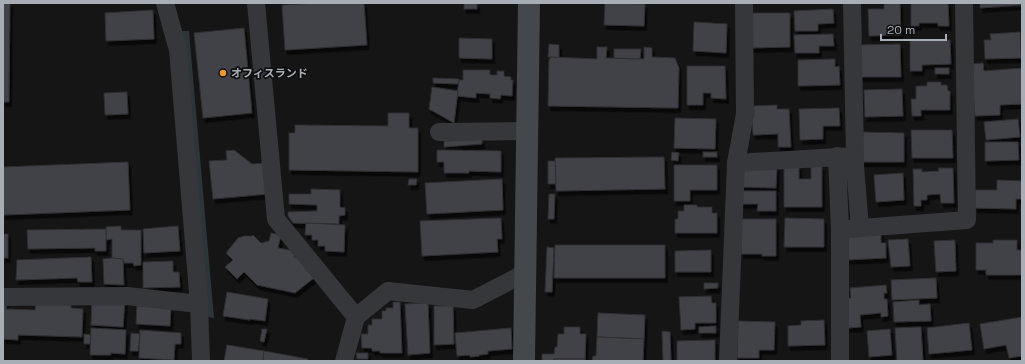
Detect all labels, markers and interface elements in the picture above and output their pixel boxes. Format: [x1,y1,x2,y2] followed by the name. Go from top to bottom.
[881,16,946,42] scale bar
[887,22,915,38] text: 20 m
[231,66,308,80] place label: オフィスランド
[218,68,228,78] marker: オフィスランド

